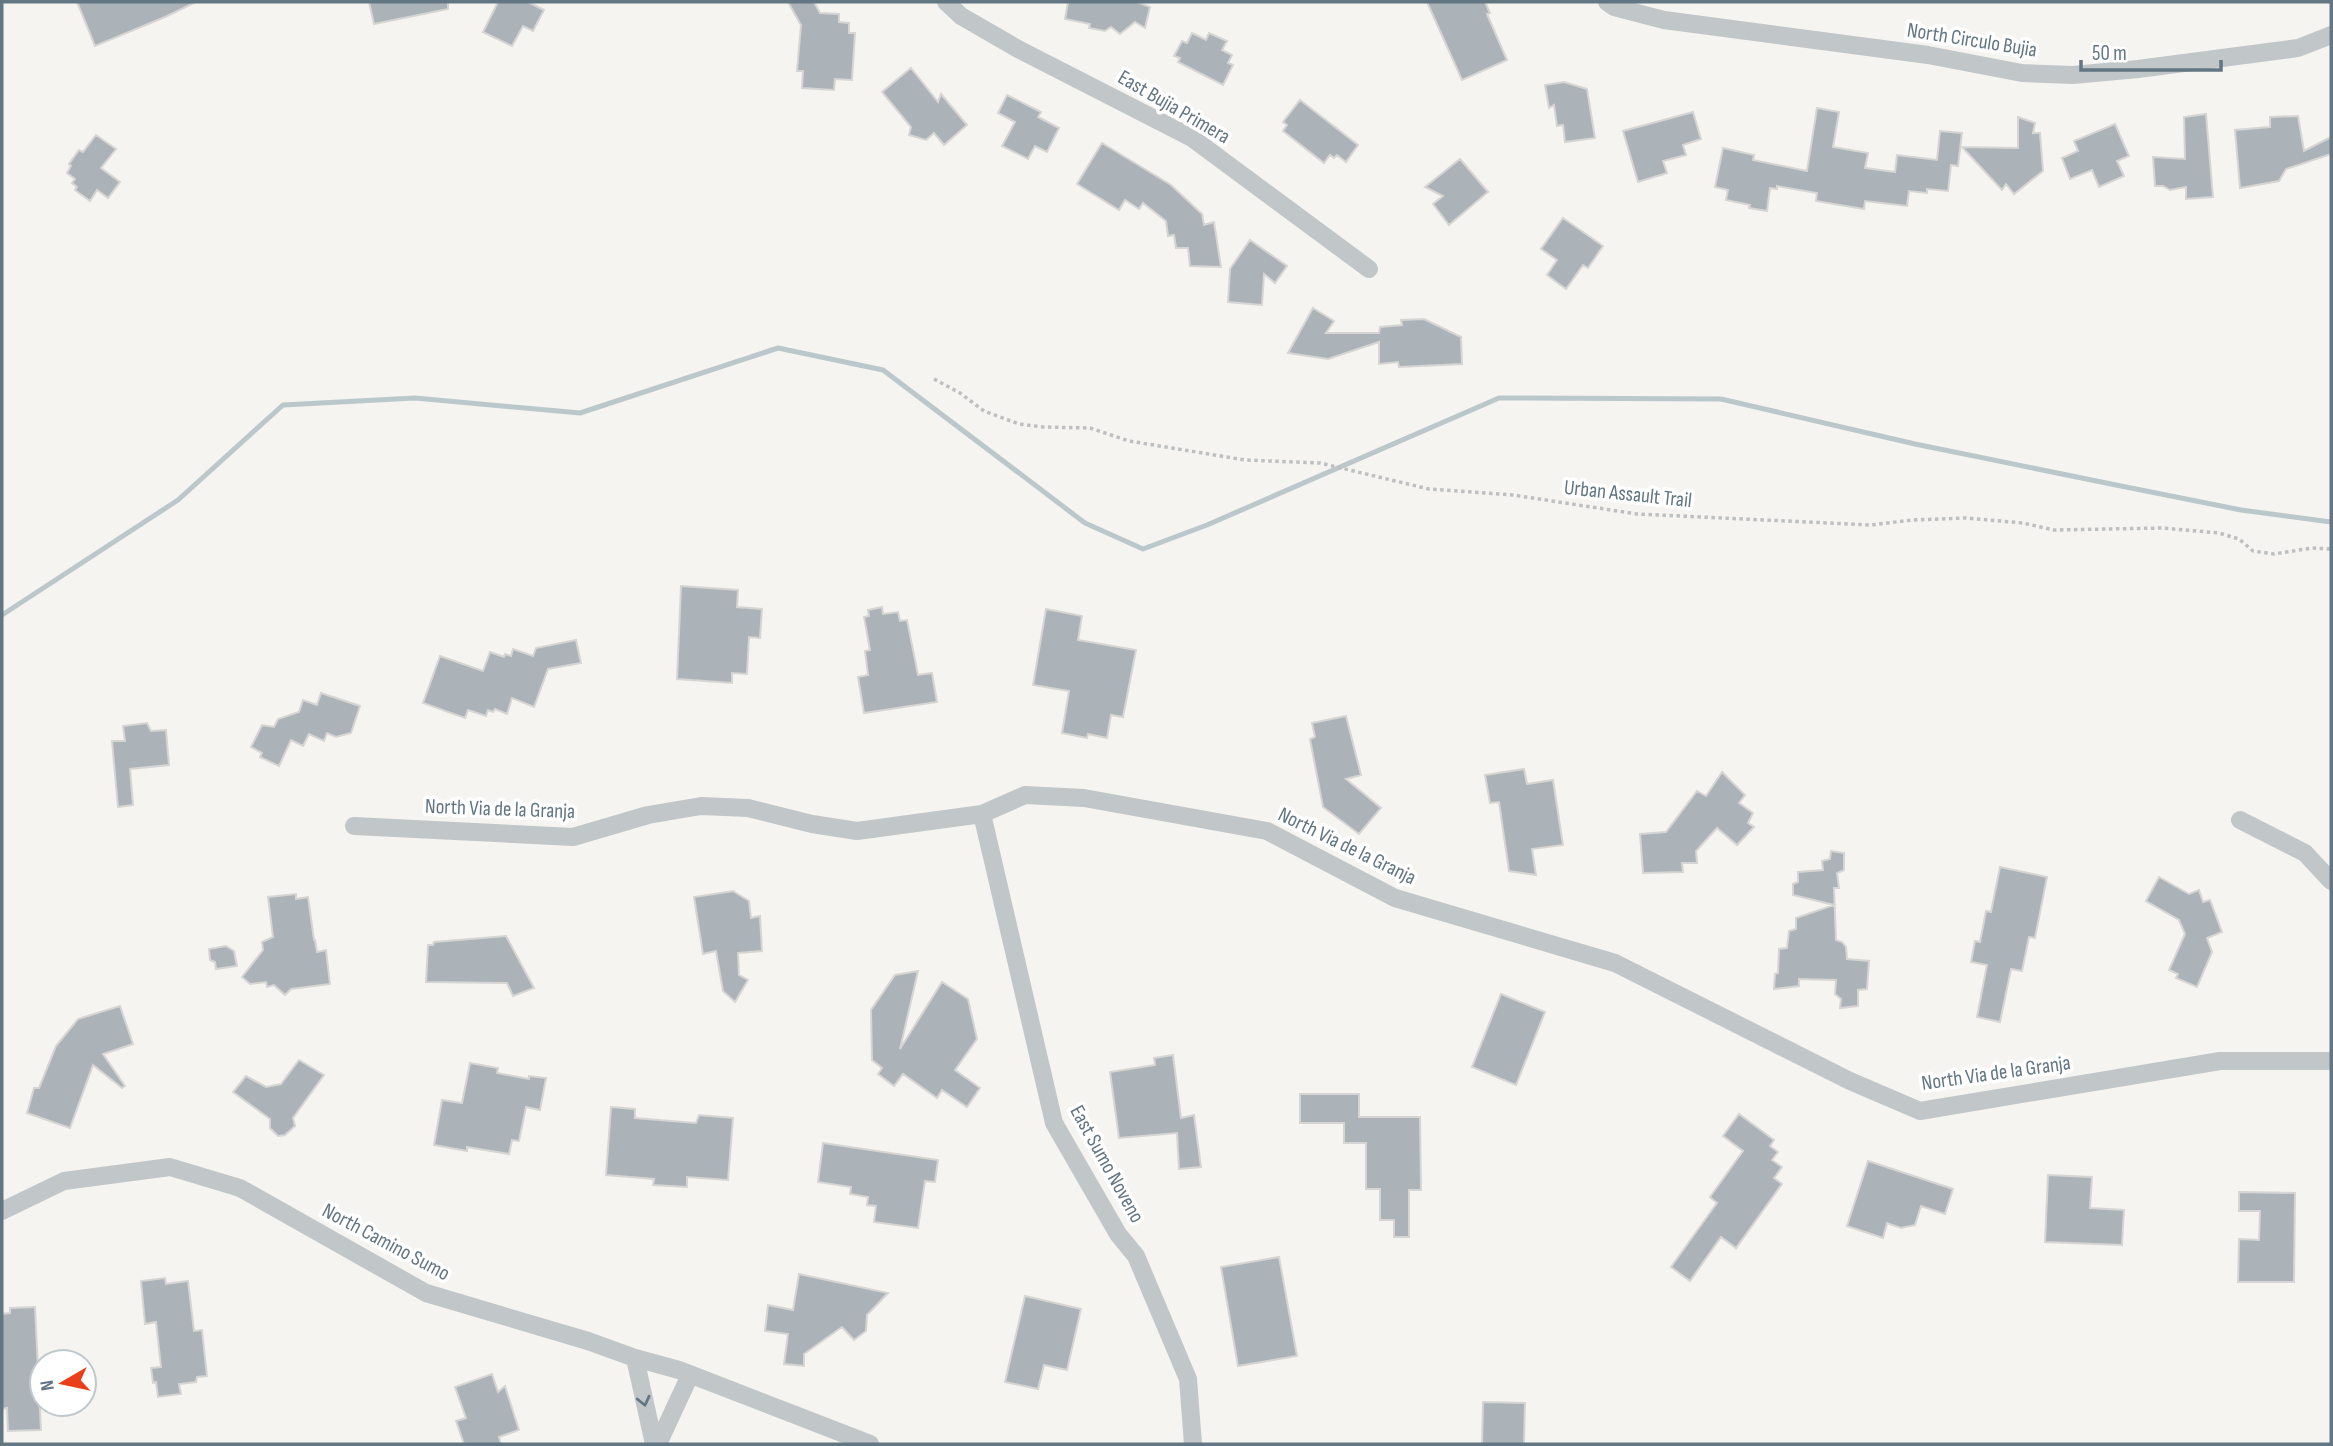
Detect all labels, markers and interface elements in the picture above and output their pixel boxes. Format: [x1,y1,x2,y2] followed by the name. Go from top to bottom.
[1905,17,2039,63] street label: North Circulo Bujia
[2081,28,2221,72] scale bar
[2092,41,2127,66] text: 50 m
[1113,65,1235,149] street label: East Bujia Primera
[1563,475,1693,513] street label: Urban Assault Trail
[425,794,575,824] street label: North Via de la Granja
[1274,802,1420,890] street label: North Via de la Granja
[1920,1050,2072,1096] street label: North Via de la Granja
[1064,1101,1150,1227] street label: East Sumo Noveno
[318,1198,454,1286] street label: North Camino Sumo
[28,1348,98,1418] north arrow
[36,1379,60,1392] text: N
[636,1395,651,1407] one-way arrow

